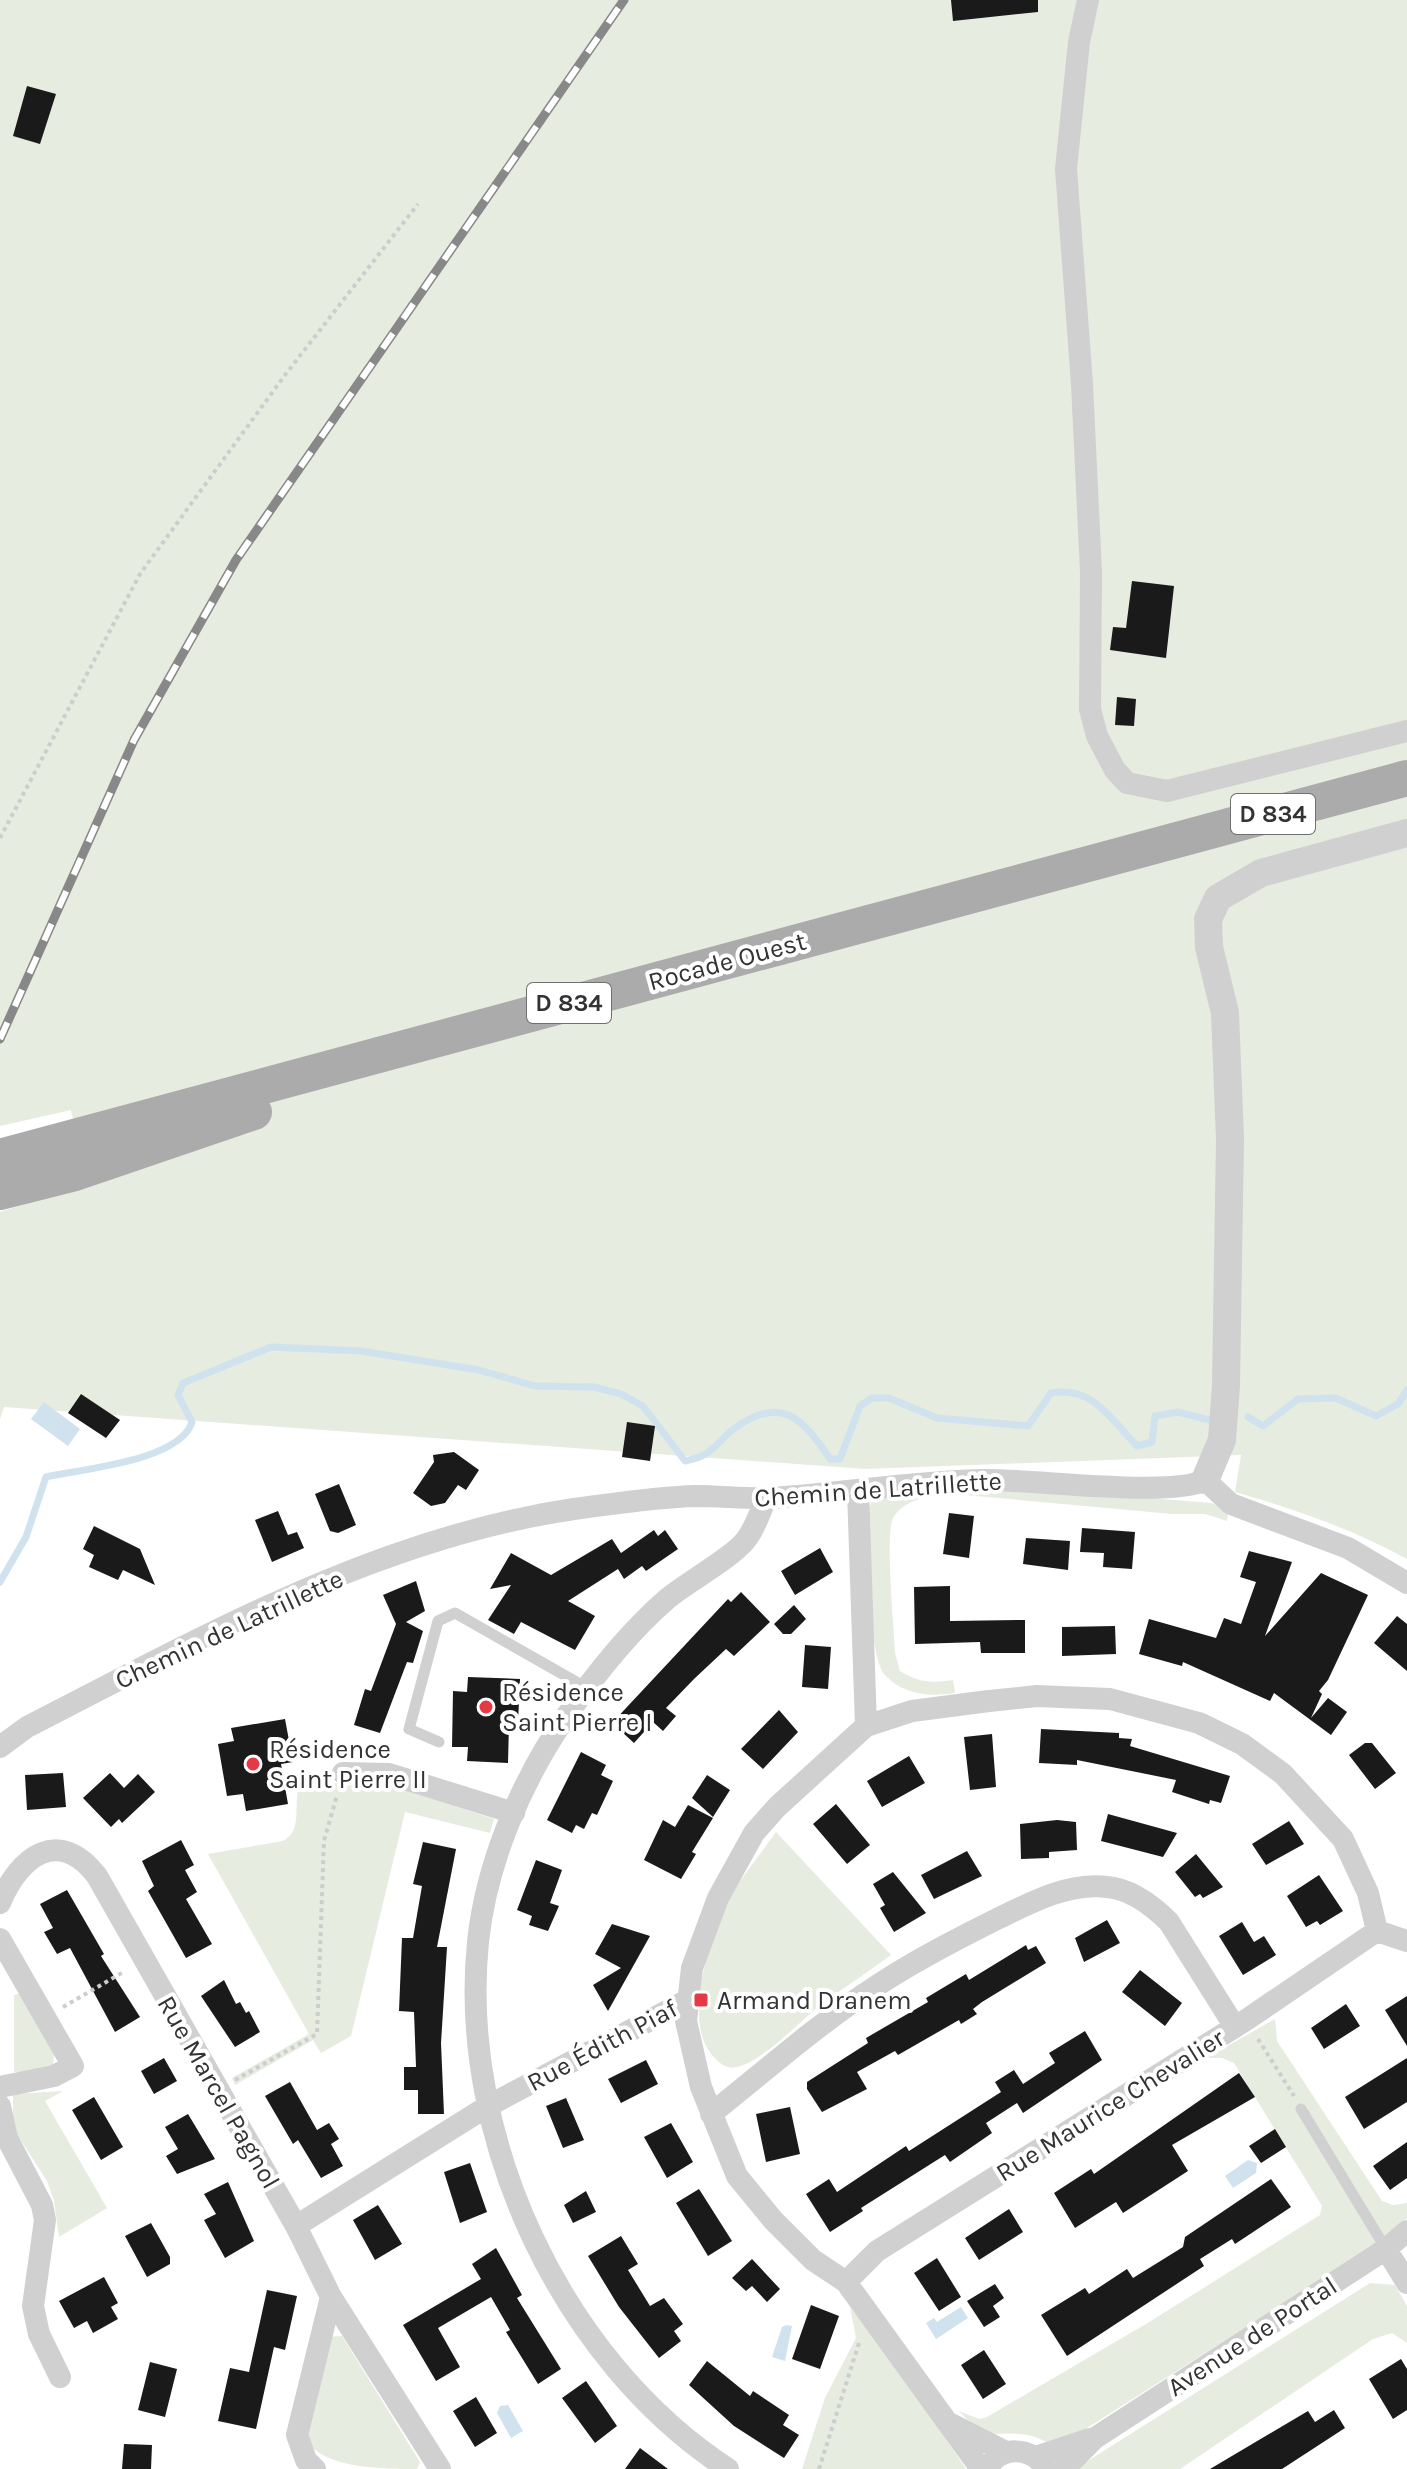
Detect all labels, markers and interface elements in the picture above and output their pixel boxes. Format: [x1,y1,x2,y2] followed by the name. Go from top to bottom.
[1231,794,1315,834] road number: D 834
[645,925,810,997] street label: Rocade Ouest
[527,983,611,1023] road number: D 834
[753,1465,1003,1514] street label: Chemin de Latrillette
[110,1563,348,1696] street label: Chemin de Latrillette
[502,1677,653,1738] place label: Résidence Saint Pierre I
[477,1698,495,1716] marker: Résidence Saint Pierre I
[269,1734,427,1795] place label: Résidence Saint Pierre II
[244,1755,262,1773] marker: Résidence Saint Pierre II
[717,1985,911,2016] place label: Armand Dranem
[151,1990,286,2194] street label: Rue Marcel Pagnol
[521,1991,684,2098] street label: Rue Édith Piaf
[692,1991,710,2009] marker: Armand Dranem
[990,2022,1231,2188] street label: Rue Maurice Chevalier
[1162,2270,1343,2403] street label: Avenue de Portal

